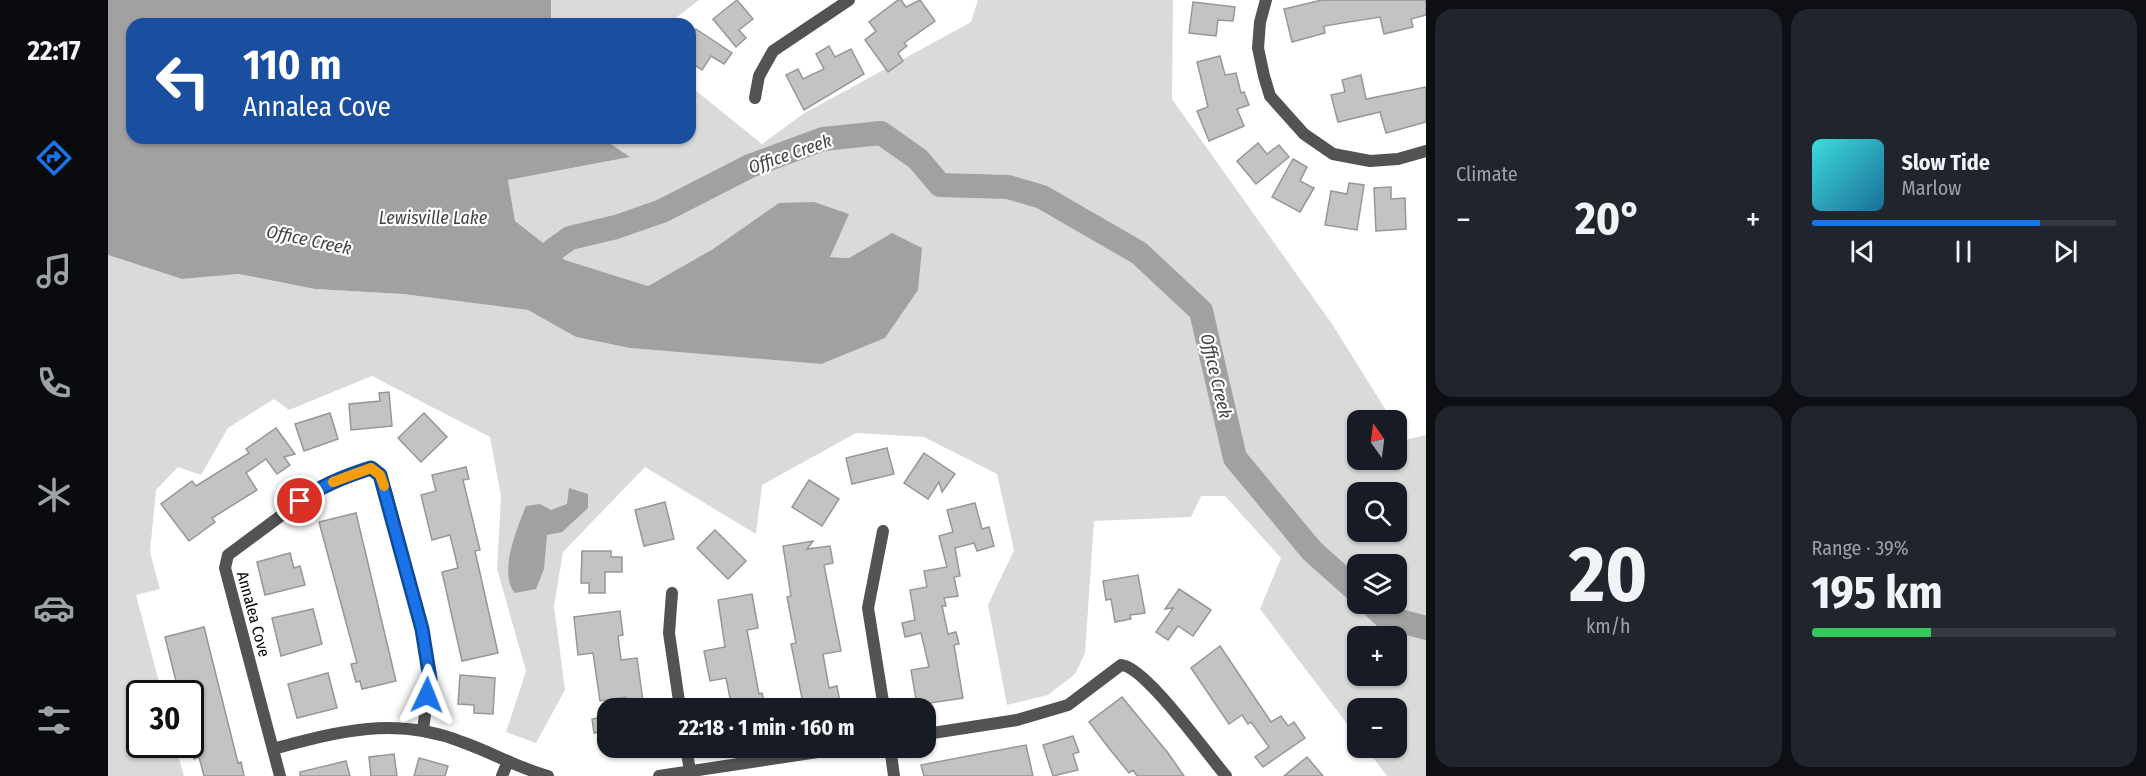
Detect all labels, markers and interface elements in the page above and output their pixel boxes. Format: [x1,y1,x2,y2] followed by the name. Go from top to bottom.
[27,35,81,67] text: 22:17
[243,40,342,90] text: 110 m
[144,42,222,120] icon: left
[243,91,391,123] text: Annalea Cove
[746,129,835,178] water label: Office Creek
[33,137,75,179] icon: directions
[1902,149,1990,176] text: Slow Tide
[1456,162,1518,186] text: Climate
[1902,176,1961,200] text: Marlow
[1575,192,1641,246] text: 20°
[1456,200,1471,240] text: −
[1745,200,1760,240] text: +
[379,207,488,229] water label: Lewisville Lake
[264,220,354,260] water label: Office Creek
[1846,235,1879,268] icon: previous
[1947,235,1980,268] icon: pause
[2049,235,2082,268] icon: next
[33,250,75,292] icon: music
[1196,331,1236,421] water label: Office Creek
[33,362,75,404] icon: phone
[1347,410,1407,470] north arrow
[1347,410,1407,758] map controls
[33,474,75,516] icon: climate
[274,475,325,526] pin
[1347,482,1407,542] button: search
[283,484,316,517] icon: arrive
[1569,528,1648,622] text: 20
[1812,536,1909,560] text: Range · 39%
[1347,554,1407,614] button: layers
[1812,566,1943,620] text: 195 km
[233,569,274,659] street label: Annalea Cove
[33,587,75,629] icon: car
[1586,614,1631,638] text: km/h
[1347,626,1407,686] button: +
[395,663,459,727] position arrow
[126,680,204,758] speed limit sign: 30
[1347,698,1407,758] button: −
[33,699,75,741] icon: filters
[678,714,855,741] text: 22:18 · 1 min · 160 m

